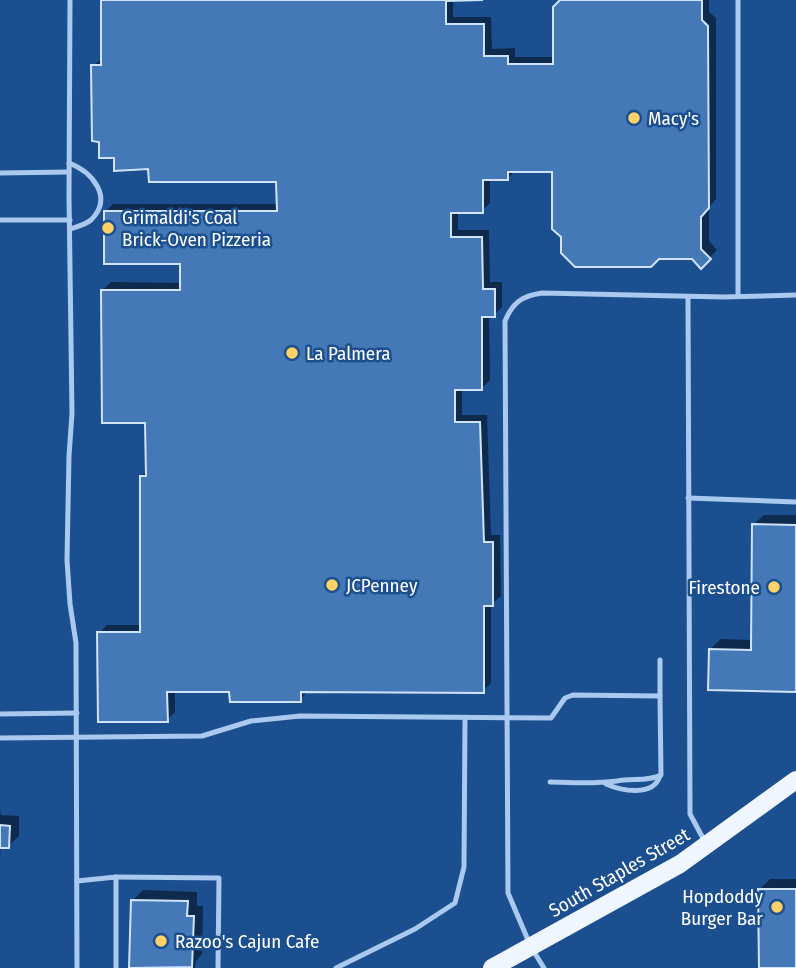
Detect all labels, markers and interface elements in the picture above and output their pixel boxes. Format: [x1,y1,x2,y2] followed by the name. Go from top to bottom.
[648,107,699,130] place label: Macy's
[626,110,642,126] marker: Macy's
[122,206,271,251] place label: Grimaldi's Coal Brick-Oven Pizzeria
[100,220,116,236] marker: Grimaldi's Coal Brick-Oven Pizzeria
[306,342,391,365] place label: La Palmera
[284,345,300,361] marker: La Palmera
[346,574,418,597] place label: JCPenney
[689,576,760,599] place label: Firestone
[324,577,340,593] marker: JCPenney
[766,579,782,595] marker: Firestone
[545,822,694,922] street label: South Staples Street
[681,885,764,930] place label: Hopdoddy Burger Bar
[769,899,785,915] marker: Hopdoddy Burger Bar
[175,930,319,953] place label: Razoo's Cajun Cafe
[153,933,169,949] marker: Razoo's Cajun Cafe

